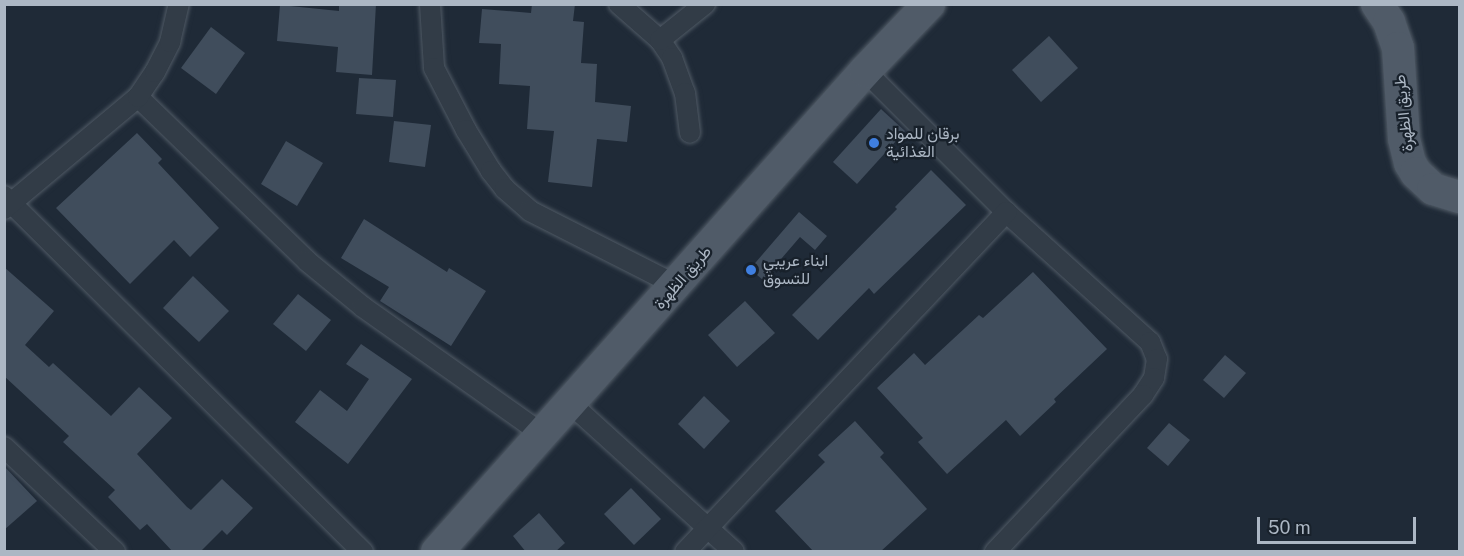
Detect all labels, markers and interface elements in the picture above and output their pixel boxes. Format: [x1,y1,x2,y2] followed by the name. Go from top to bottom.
[1390,74,1418,152] street label: طريق الظهرة
[886,124,959,162] place label: برقان للمواد الغذائية
[867,136,881,150] marker: برقان للمواد الغذائية
[650,243,716,313] street label: طريق الظهرة
[763,251,828,289] place label: ابناء عريبي للتسوق
[744,263,758,277] marker: ابناء عريبي للتسوق
[1260,505,1419,543] scale bar
[1268,517,1311,538] text: 50 m

